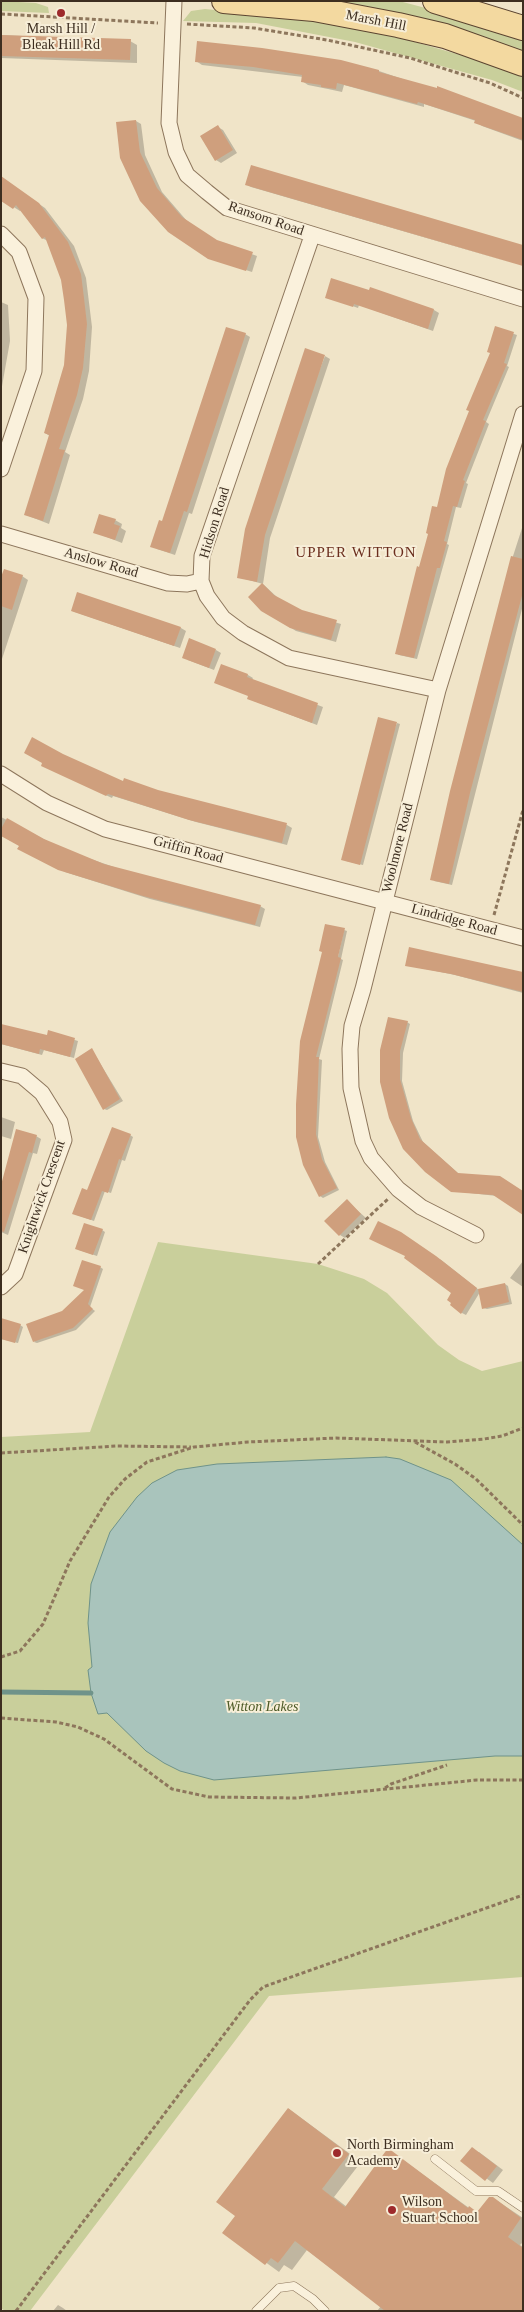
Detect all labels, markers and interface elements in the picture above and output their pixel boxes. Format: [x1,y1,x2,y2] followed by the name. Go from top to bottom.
[55,7,67,19] marker: Marsh Hill / Bleak Hill Rd
[344,7,408,35] street label: Marsh Hill
[22,21,100,54] place label: Marsh Hill / Bleak Hill Rd
[226,198,306,240] street label: Ransom Road
[196,485,234,561] street label: Hidson Road
[62,544,140,582] street label: Anslow Road
[294,544,418,562] district label: UPPER WITTON
[379,801,417,895] street label: Woolmore Road
[151,833,225,867] street label: Griffin Road
[409,900,499,940] street label: Lindridge Road
[15,1138,69,1256] street label: Knightwick Crescent
[226,1699,298,1715] park label: Witton Lakes
[347,2137,454,2170] place label: North Birmingham Academy
[331,2147,343,2159] marker: North Birmingham Academy
[402,2194,478,2226] place label: Wilson Stuart School
[386,2204,398,2216] marker: Wilson Stuart School

